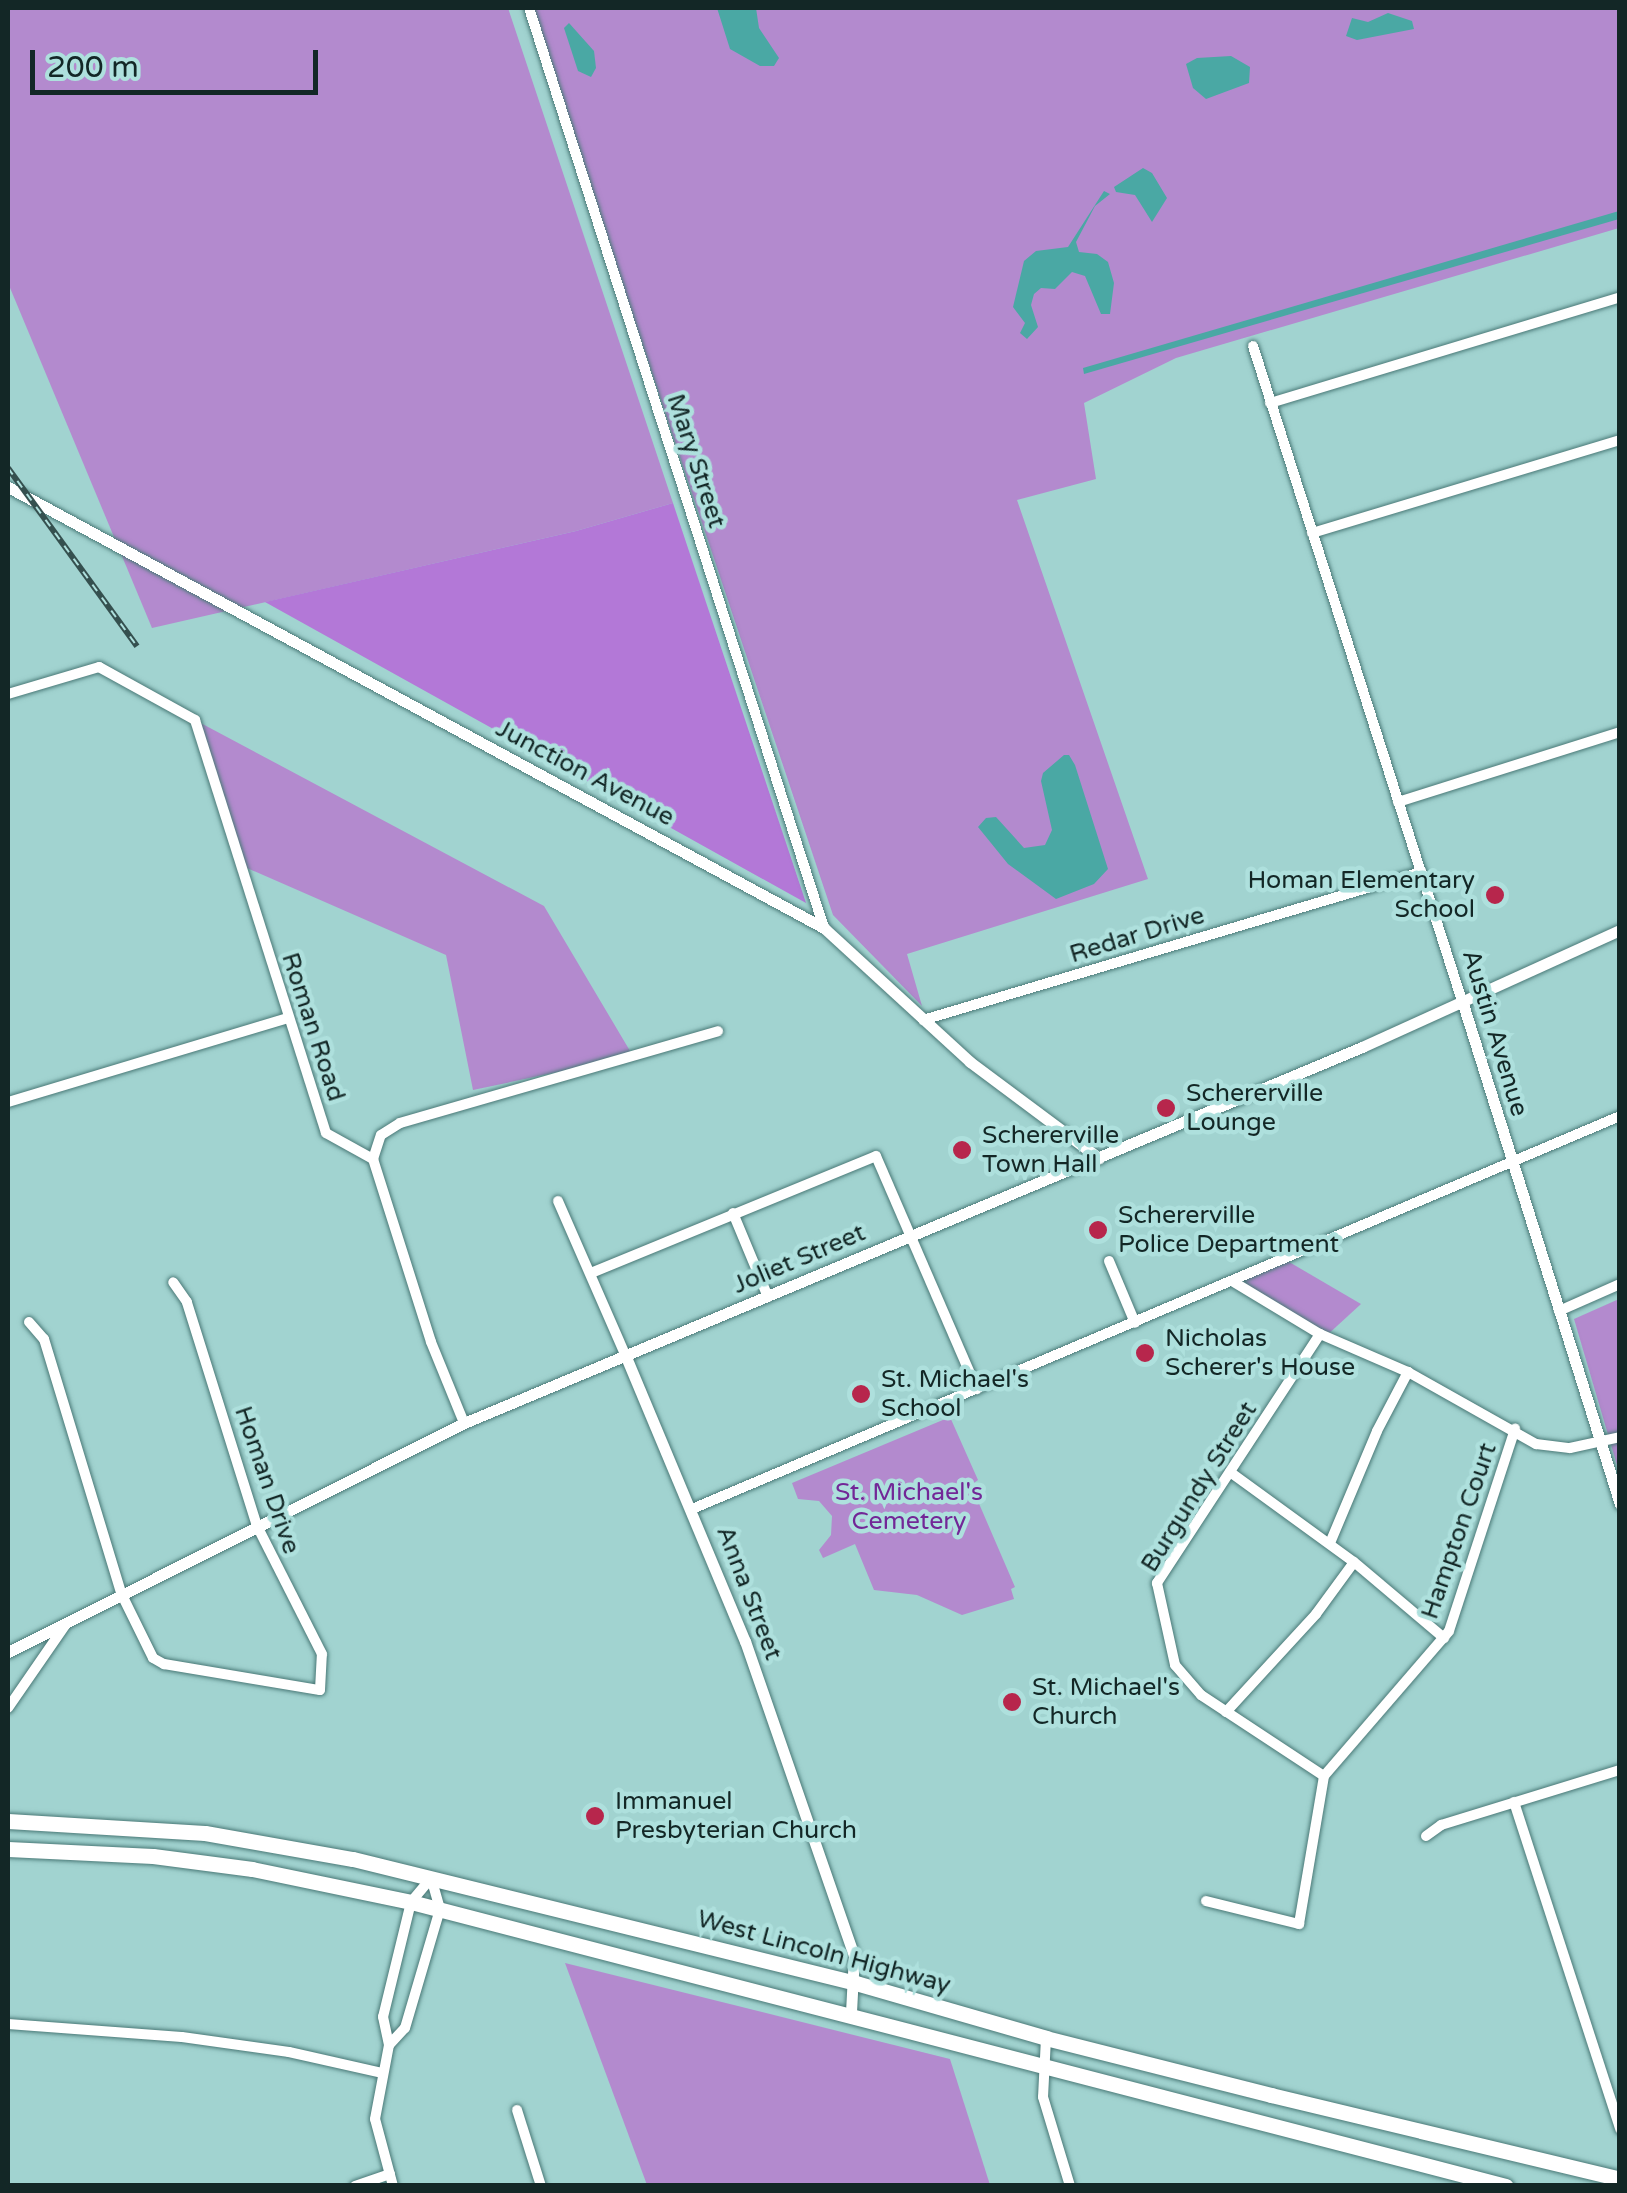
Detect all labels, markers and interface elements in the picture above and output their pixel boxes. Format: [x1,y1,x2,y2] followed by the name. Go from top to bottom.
[35,30,322,92] scale bar
[47,49,139,86] text: 200 m
[660,390,732,532] street label: Mary Street
[491,713,679,833] street label: Junction Avenue
[1248,866,1475,925] place label: Homan Elementary School
[1484,884,1506,906] marker: Homan Elementary School
[1066,900,1208,970] street label: Redar Drive
[1455,946,1535,1120] street label: Austin Avenue
[275,949,351,1105] street label: Roman Road
[1186,1079,1323,1138] place label: Schererville Lounge
[1155,1097,1177,1119] marker: Schererville Lounge
[982,1121,1119,1180] place label: Schererville Town Hall
[951,1139,973,1161] marker: Schererville Town Hall
[1118,1201,1339,1260] place label: Schererville Police Department
[728,1218,870,1300] street label: Joliet Street
[1087,1219,1109,1241] marker: Schererville Police Department
[1165,1324,1355,1383] place label: Nicholas Scherer's House
[1134,1342,1156,1364] marker: Nicholas Scherer's House
[881,1365,1029,1424] place label: St. Michael's School
[850,1383,872,1405] marker: St. Michael's School
[1135,1396,1263,1578] street label: Burgundy Street
[228,1402,306,1558] street label: Homan Drive
[1415,1439,1503,1623] street label: Hampton Court
[835,1478,983,1537] park label: St. Michael's Cemetery
[710,1522,788,1664] street label: Anna Street
[1032,1673,1180,1732] place label: St. Michael's Church
[1001,1691,1023,1713] marker: St. Michael's Church
[615,1787,857,1846] place label: Immanuel Presbyterian Church
[584,1805,606,1827] marker: Immanuel Presbyterian Church
[694,1904,954,2000] street label: West Lincoln Highway

